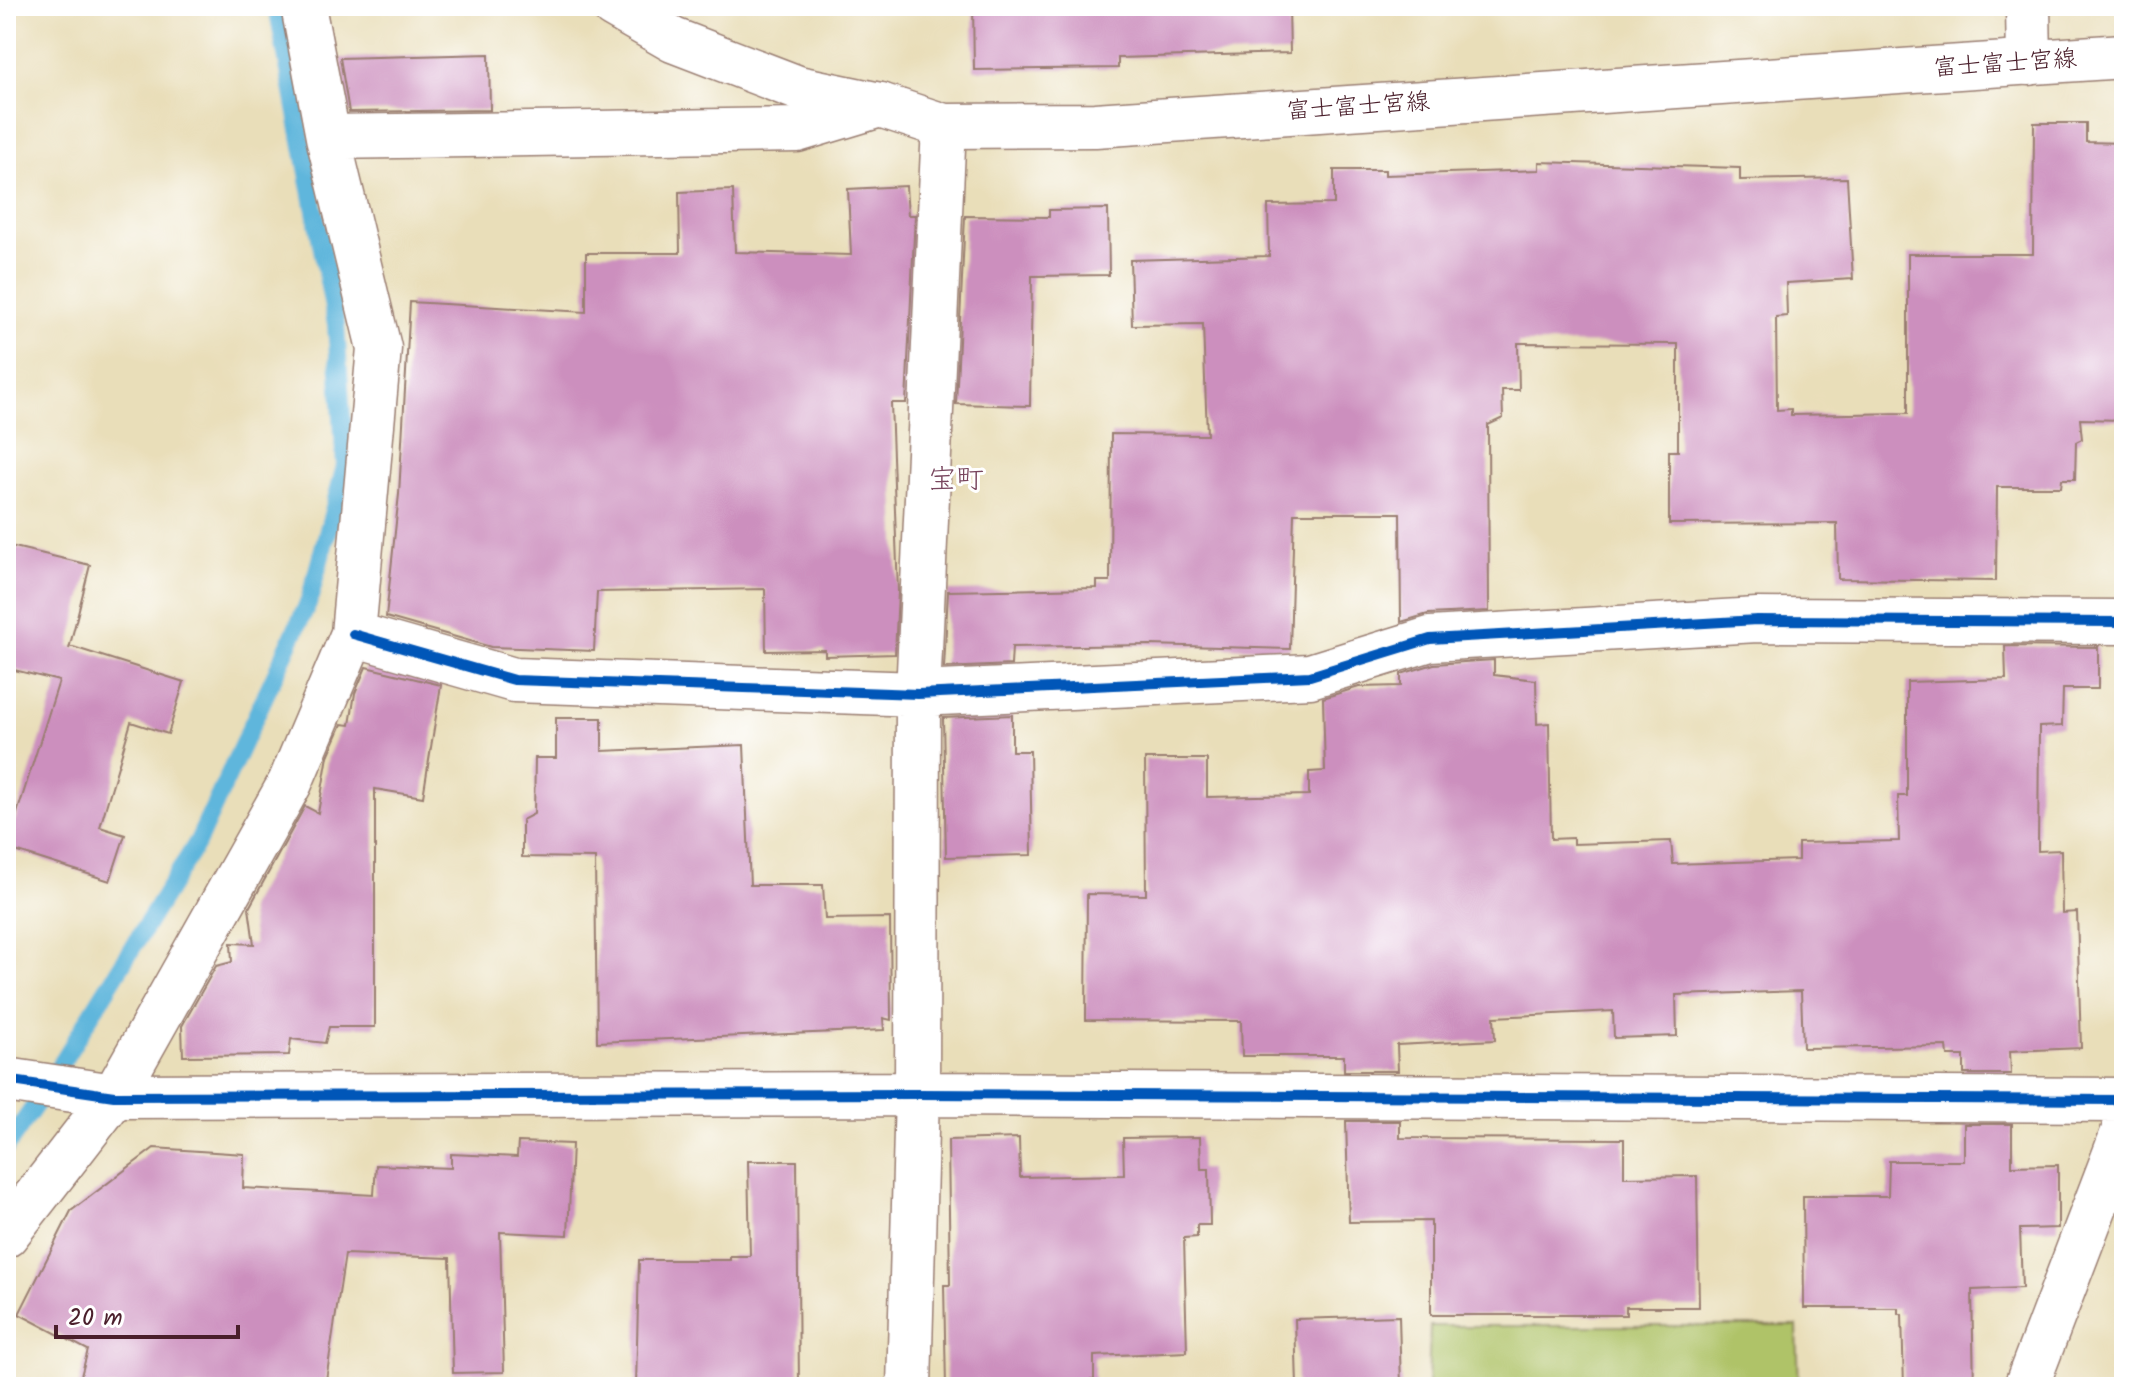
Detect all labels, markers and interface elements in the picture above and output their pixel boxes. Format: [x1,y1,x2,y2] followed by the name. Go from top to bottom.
[1932,40,2078,88] street label: 富士富士宮線
[1285,83,1431,131] street label: 富士富士宮線
[928,458,984,503] district label: 宝町
[56,1289,238,1339] scale bar
[68,1299,123,1338] text: 20 m

